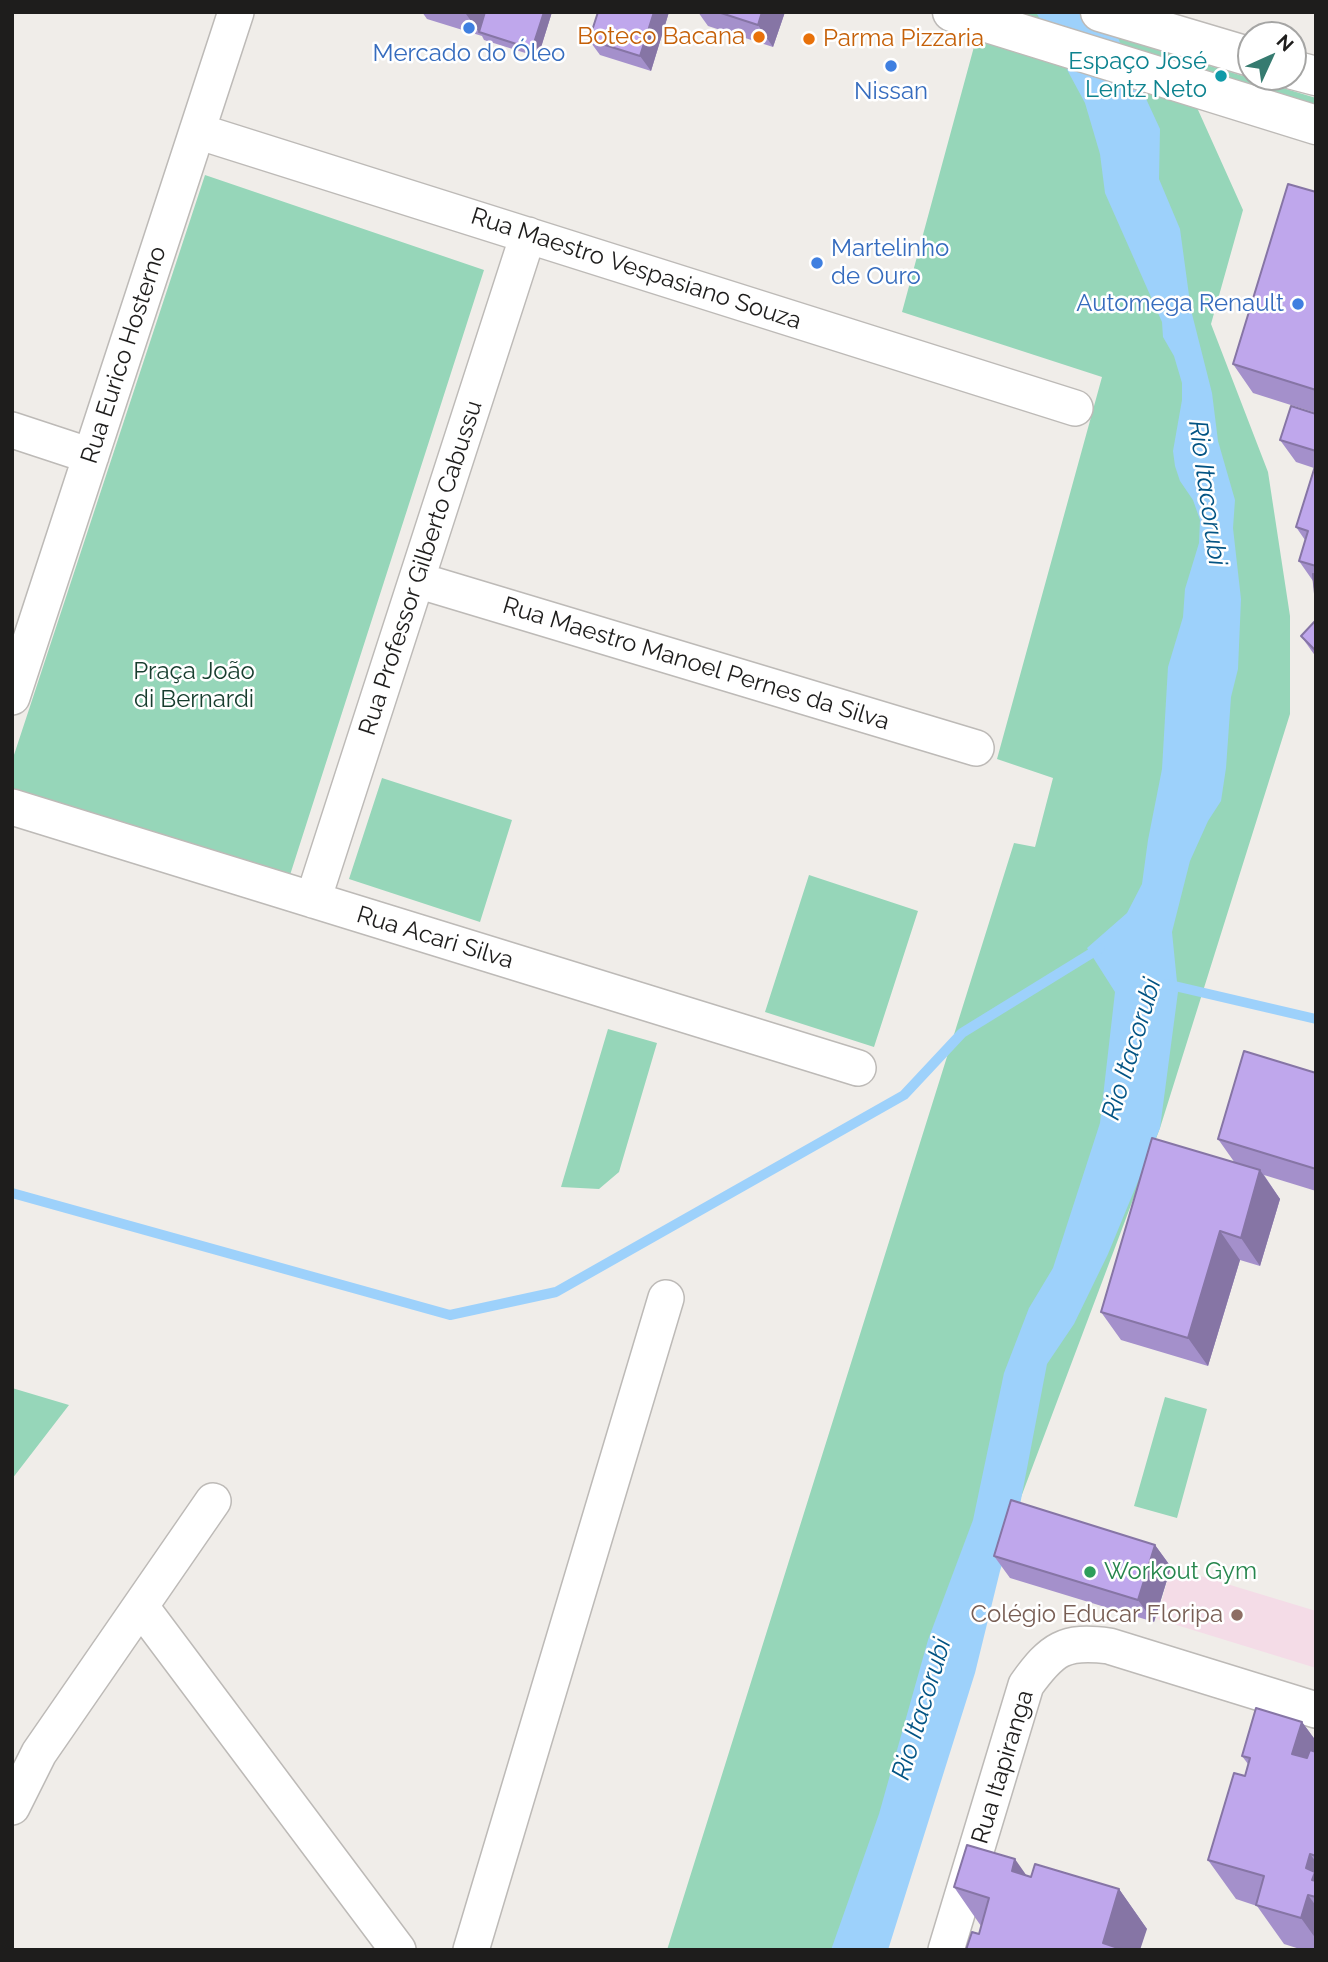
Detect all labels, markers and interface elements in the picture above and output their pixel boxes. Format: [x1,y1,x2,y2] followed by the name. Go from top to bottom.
[461,20,477,36] marker: Mercado do Óleo
[1237,21,1307,91] north arrow
[577,23,745,51] place label: Boteco Bacana
[823,25,984,53] place label: Parma Pizzaria
[751,29,767,45] marker: Boteco Bacana
[1273,30,1298,55] text: N
[801,31,817,47] marker: Parma Pizzaria
[373,40,565,68] place label: Mercado do Óleo
[1068,48,1207,104] place label: Espaço José Lentz Neto
[883,58,899,74] marker: Nissan
[1213,68,1229,84] marker: Espaço José Lentz Neto
[854,78,928,106] place label: Nissan
[467,202,805,336] street label: Rua Maestro Vespasiano Souza
[831,235,949,291] place label: Martelinho de Ouro
[75,243,173,467] street label: Rua Eurico Hosterno
[809,255,825,271] marker: Martelinho de Ouro
[1076,290,1284,318] place label: Automega Renault
[1290,296,1306,312] marker: Automega Renault
[353,397,489,739] street label: Rua Professor Gilberto Cabussu
[1181,418,1233,568] water label: Rio Itacorubi
[499,591,893,737] street label: Rua Maestro Manoel Pernes da Silva
[133,658,255,714] park label: Praça João di Bernardi
[353,901,517,975] street label: Rua Acari Silva
[1096,975,1168,1123] water label: Rio Itacorubi
[1104,1558,1257,1586] place label: Workout Gym
[1082,1564,1098,1580] marker: Workout Gym
[970,1601,1223,1629] place label: Colégio Educar Floripa
[1229,1607,1245,1623] marker: Colégio Educar Floripa
[886,1635,958,1783] water label: Rio Itacorubi
[966,1687,1040,1847] street label: Rua Itapiranga

